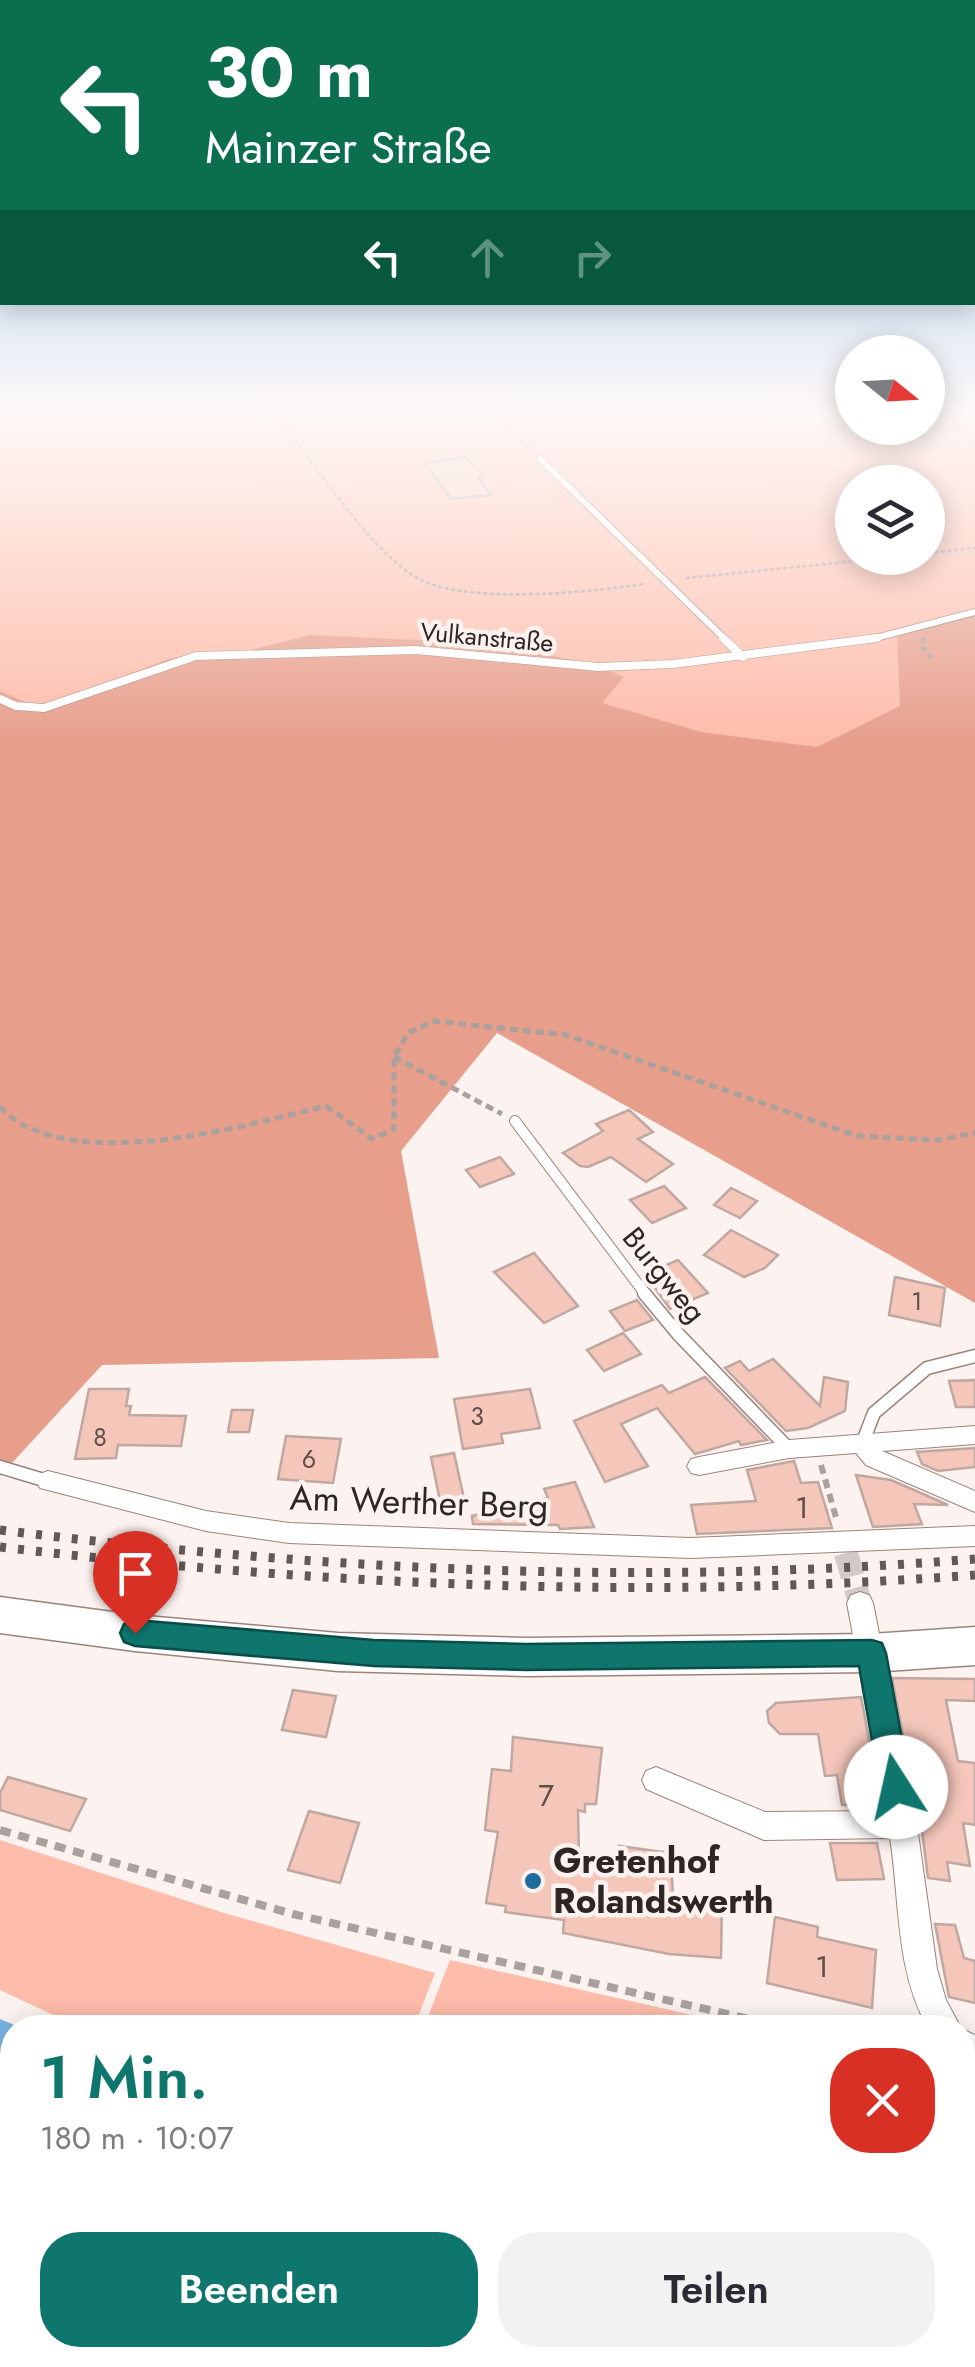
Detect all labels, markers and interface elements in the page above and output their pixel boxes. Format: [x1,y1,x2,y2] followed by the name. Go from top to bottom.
[205,22,373,123] text: 30 m
[40,40,170,170] icon: left
[205,115,492,180] text: Mainzer Straße
[355,230,410,285] icon: left
[460,230,515,285] icon: ahead
[565,230,620,285] icon: right
[835,335,945,445] north arrow
[835,335,945,575] map controls
[835,465,945,575] button: layers
[419,613,555,661] street label: Vulkanstraße
[612,1218,716,1332] street label: Burgweg
[911,1283,923,1319] house number: 1
[470,1398,484,1434] house number: 3
[93,1419,107,1455] house number: 8
[302,1441,316,1477] house number: 6
[289,1472,549,1532] street label: Am Werther Berg
[795,1486,809,1529] house number: 1
[93,1531,178,1634] pin
[108,1546,163,1601] icon: arrive
[844,1735,948,1839] position arrow
[538,1774,554,1817] house number: 7
[553,1836,774,1926] place label: Gretenhof Rolandswerth
[522,1870,544,1892] marker: Gretenhof Rolandswerth
[815,1945,829,1988] house number: 1
[40,2034,208,2121] text: 1 Min.
[830,2048,935,2153] button: close
[40,2115,234,2161] text: 180 m · 10:07
[40,2232,478,2347] button: Beenden
[498,2232,935,2347] button: Teilen

